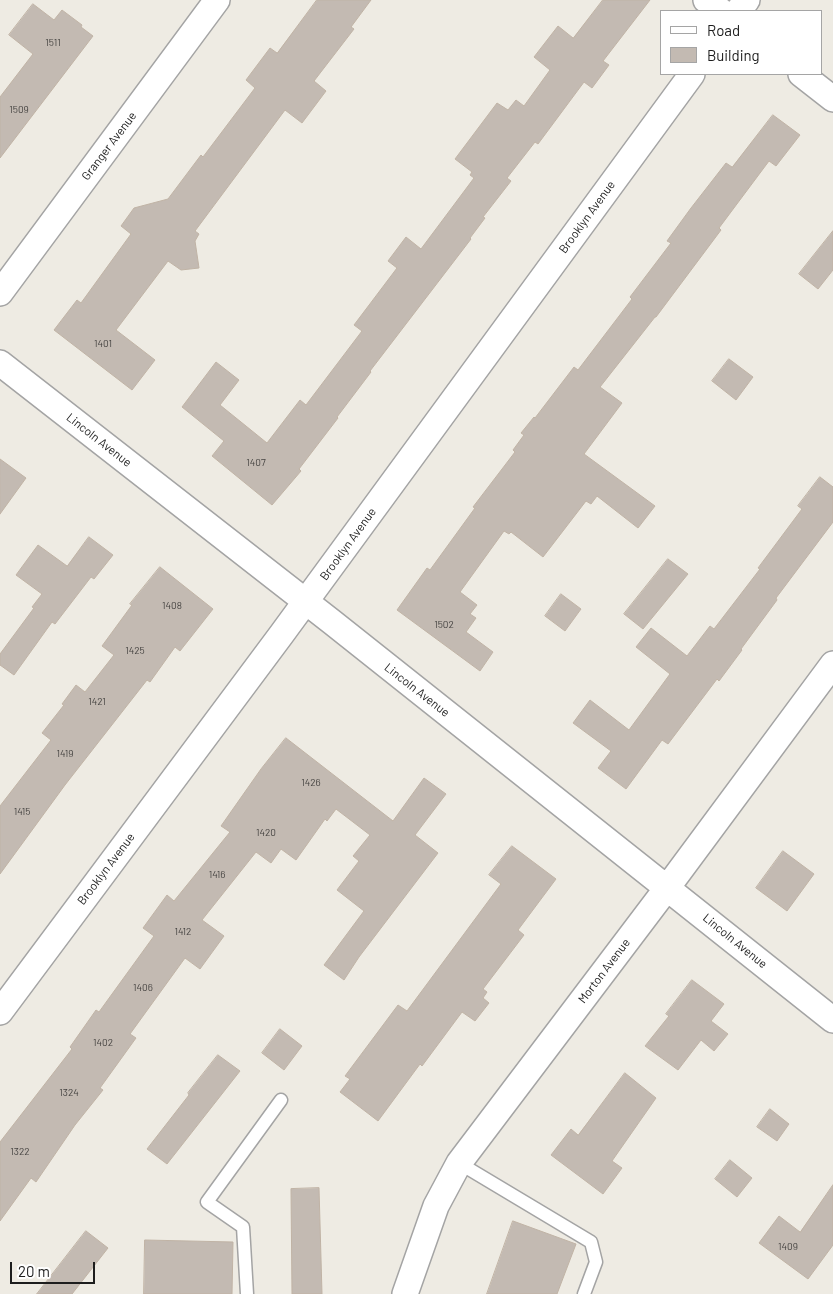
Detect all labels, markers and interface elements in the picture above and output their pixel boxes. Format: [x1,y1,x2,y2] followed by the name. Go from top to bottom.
[660,10,823,75] legend
[707,21,740,39] text: Road
[45,37,61,49] house number: 1511
[707,46,760,64] text: Building
[9,104,29,116] house number: 1509
[79,109,139,183] street label: Granger Avenue
[556,178,618,256] street label: Brooklyn Avenue
[94,338,112,350] house number: 1401
[64,410,134,470] street label: Lincoln Avenue
[246,457,266,469] house number: 1407
[317,505,379,583] street label: Brooklyn Avenue
[162,600,182,612] house number: 1408
[434,619,454,631] house number: 1502
[125,645,145,657] house number: 1425
[382,660,452,720] street label: Lincoln Avenue
[88,696,106,708] house number: 1421
[57,748,73,760] house number: 1419
[301,777,321,789] house number: 1426
[14,806,30,818] house number: 1415
[256,827,276,839] house number: 1420
[74,830,138,908] street label: Brooklyn Avenue
[209,869,225,881] house number: 1416
[700,911,770,971] street label: Lincoln Avenue
[175,926,191,938] house number: 1412
[575,936,633,1006] street label: Morton Avenue
[133,982,153,994] house number: 1406
[93,1037,113,1049] house number: 1402
[59,1087,79,1099] house number: 1324
[10,1146,30,1158] house number: 1322
[778,1241,798,1253] house number: 1409
[12,1252,98,1284] scale bar
[18,1262,50,1280] text: 20 m

